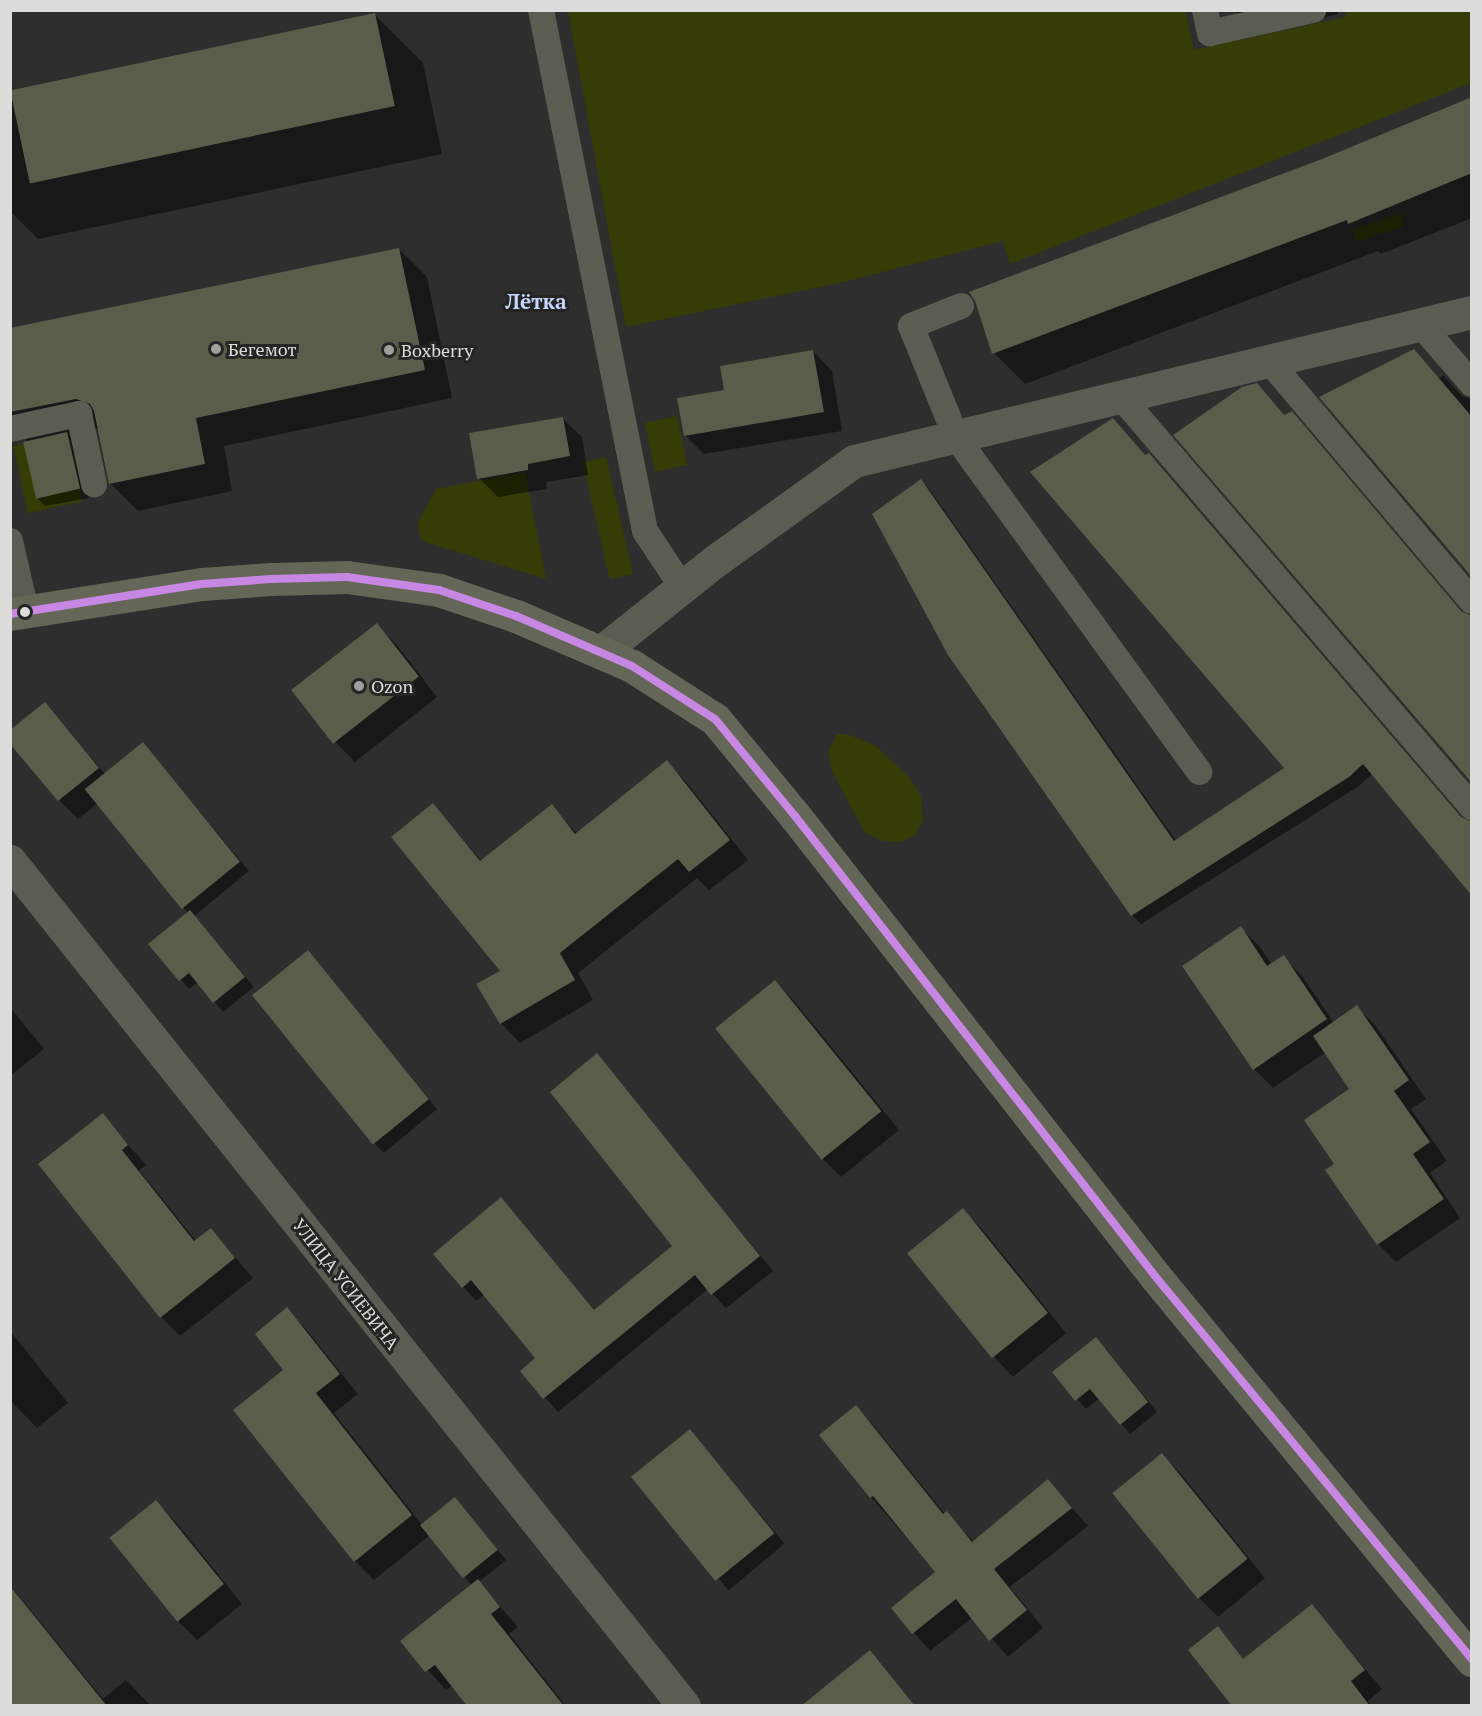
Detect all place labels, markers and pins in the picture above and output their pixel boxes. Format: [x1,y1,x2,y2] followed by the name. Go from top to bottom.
[228,338,296,360] place label: Бегемот
[401,339,473,361] place label: Boxberry
[209,342,223,356] marker: Бегемот
[382,343,396,357] marker: Boxberry
[19,606,31,618] unlabelled marker
[371,675,413,697] place label: Ozon
[352,679,366,693] marker: Ozon

